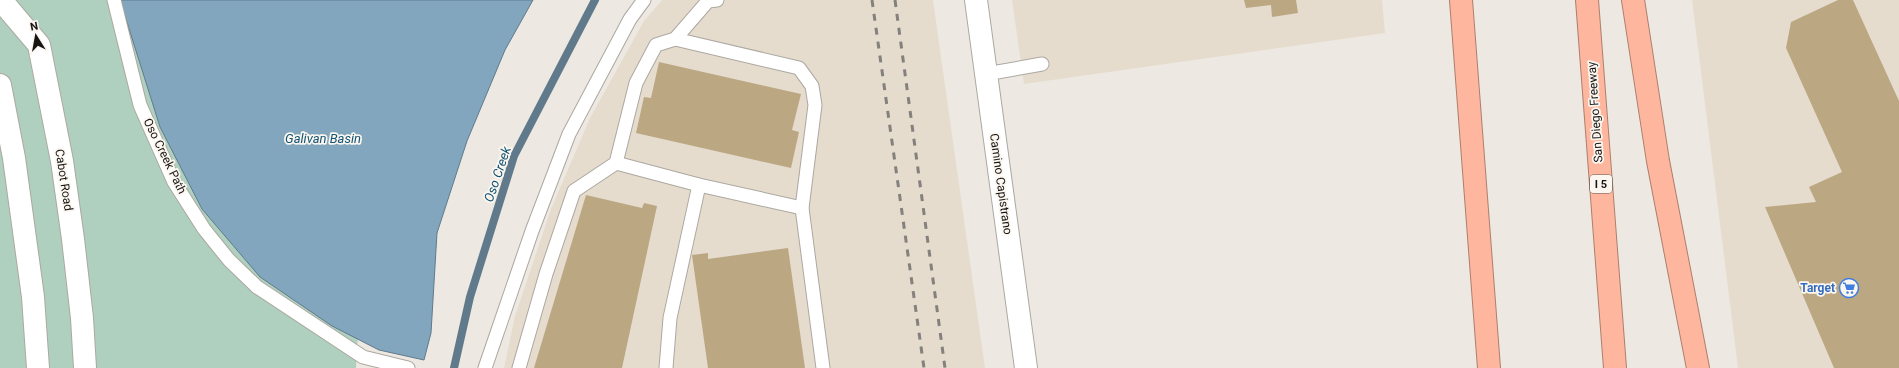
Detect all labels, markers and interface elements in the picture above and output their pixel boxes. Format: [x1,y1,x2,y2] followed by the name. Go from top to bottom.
[16,16,56,56] north arrow
[29,20,39,34] text: N
[1584,61,1606,163] street label: San Diego Freeway
[141,116,189,196] street label: Oso Creek Path
[285,131,361,146] water label: Galivan Basin
[987,132,1015,236] street label: Camino Capistrano
[481,144,514,204] water label: Oso Creek
[52,148,76,212] street label: Cabot Road
[1590,175,1612,193] road number: I 5
[1838,277,1860,299] supermarket icon: Target
[1800,281,1835,295] place label: Target

